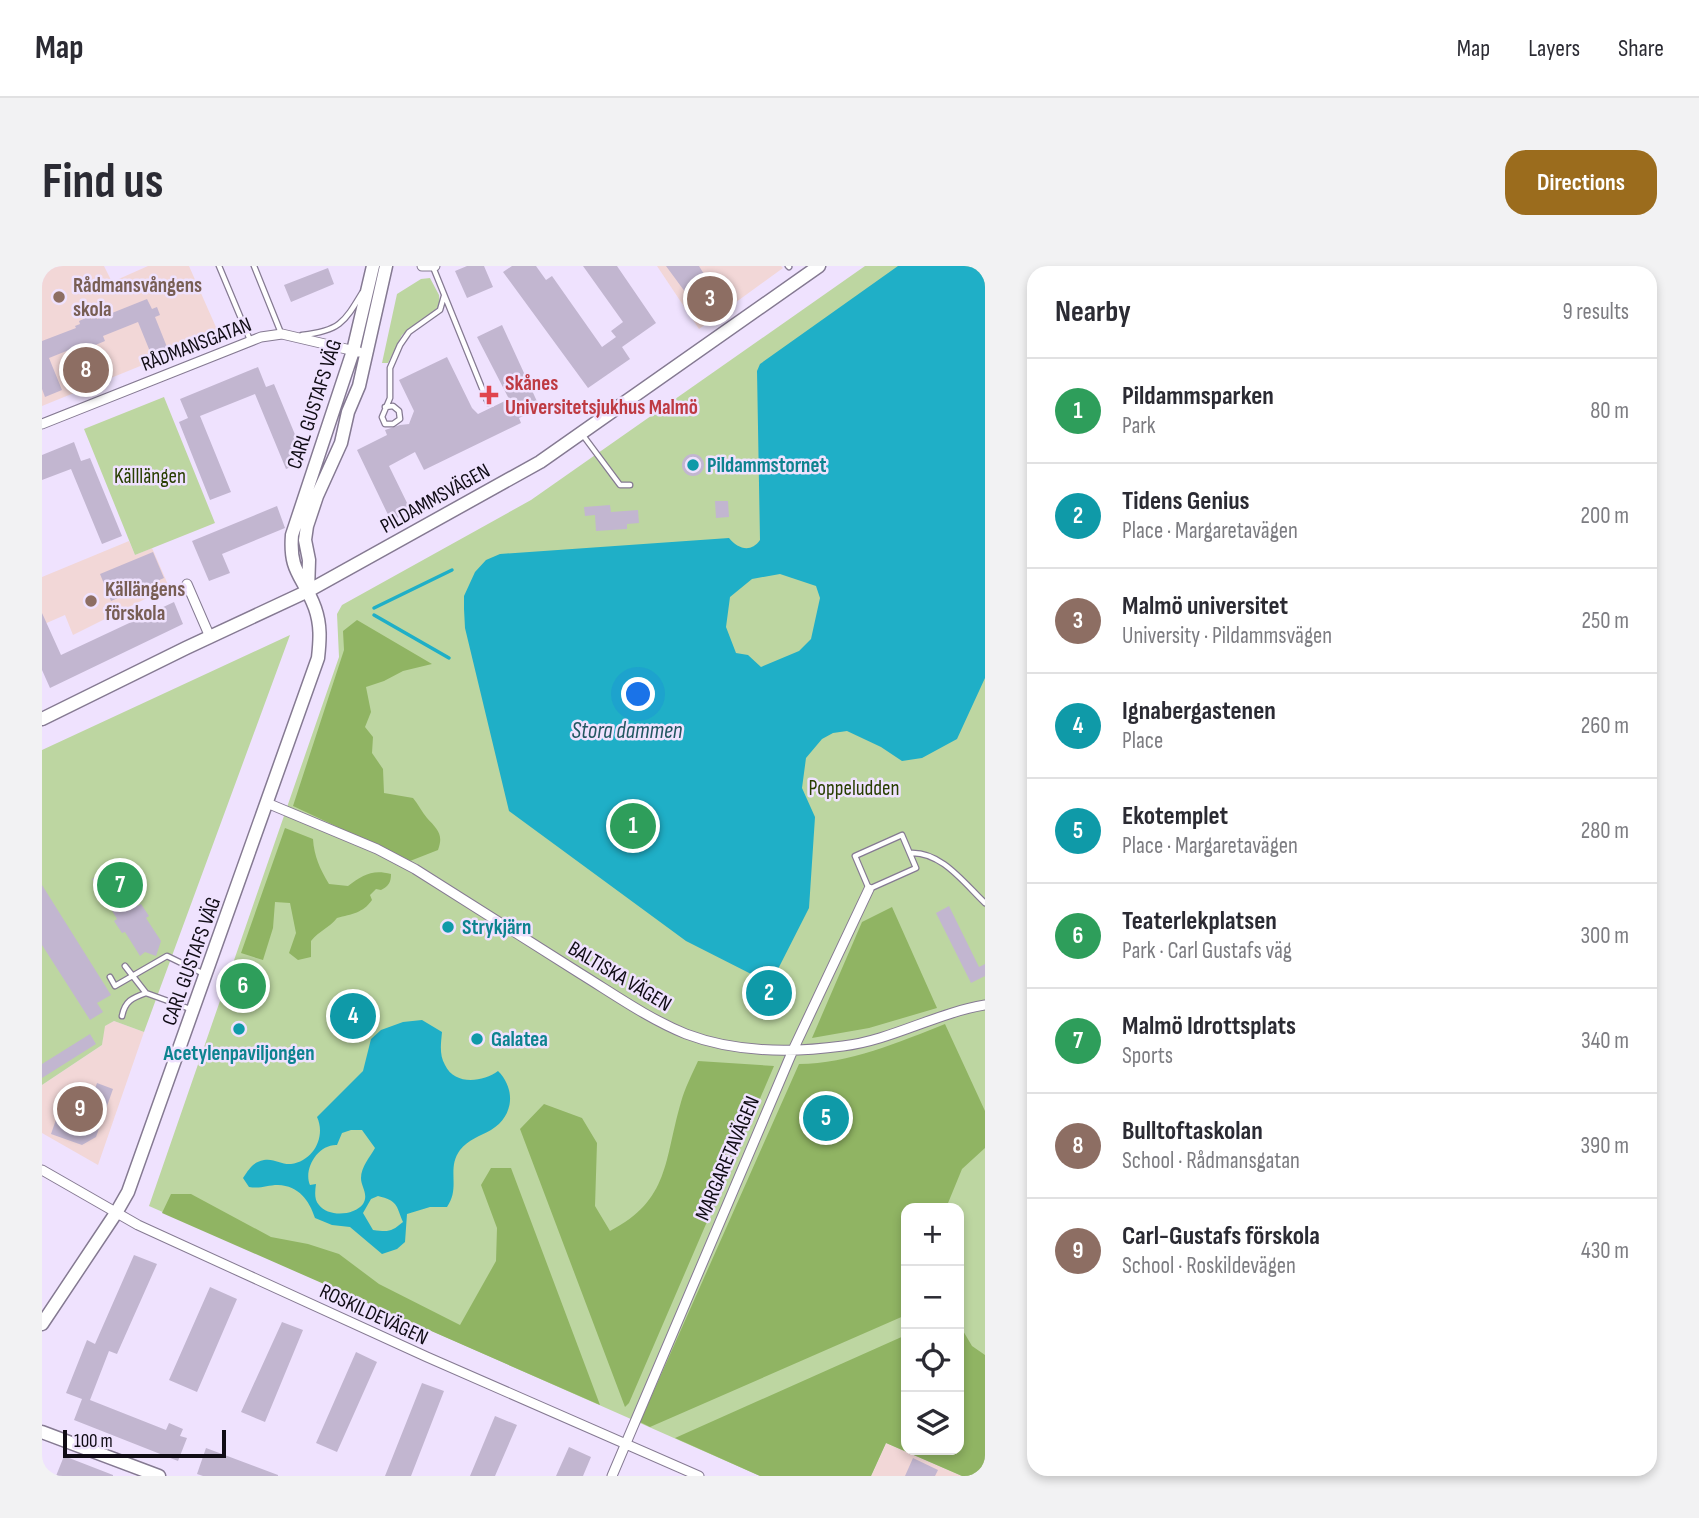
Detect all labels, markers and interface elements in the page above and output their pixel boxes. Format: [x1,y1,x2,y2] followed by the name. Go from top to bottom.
[35,28,84,68] text: Map
[1457,34,1490,63] text: Map
[1528,34,1580,63] text: Layers
[1618,34,1664,63] text: Share
[1505,150,1657,215] button: Directions
[42,153,164,212] text: Find us
[73,273,202,322] place label: Rådmansvångens skola
[687,273,733,325] pin: 3
[51,289,67,305] marker: Rådmansvångens skola
[1055,294,1131,330] text: Nearby
[1562,298,1629,326] text: 9 results
[138,312,255,377] street label: RÅDMANSGATAN
[282,336,347,472] street label: CARL GUSTAFS VÄG
[63,344,109,396] pin: 8
[505,371,698,420] place label: Skånes Universitetsjukhus Malmö
[1122,381,1274,412] text: Pildammsparken
[479,385,499,405] marker: Skånes Universitetsjukhus Malmö
[1073,397,1083,425] text: 1
[1590,397,1629,425] text: 80 m
[1122,412,1156,440] text: Park
[707,453,826,478] place label: Pildammstornet
[685,457,701,473] marker: Pildammstornet
[376,458,494,539] street label: PILDAMMSVÄGEN
[114,464,186,489] park label: Källlängen
[1122,486,1250,517] text: Tidens Genius
[1073,502,1083,530] text: 2
[1581,502,1629,530] text: 200 m
[1122,517,1298,545] text: Place · Margaretavägen
[105,577,185,626] place label: Källängens förskola
[1122,591,1288,622] text: Malmö universitet
[83,593,99,609] marker: Källängens förskola
[1073,607,1083,635] text: 3
[1582,607,1629,635] text: 250 m
[1122,622,1332,650] text: University · Pildammsvägen
[621,677,655,711] your location
[1122,696,1276,727] text: Ignabergastenen
[1073,712,1083,740] text: 4
[1581,712,1629,740] text: 260 m
[571,717,683,745] water label: Stora dammen
[1122,727,1163,755] text: Place
[808,776,900,801] park label: Poppeludden
[610,800,656,852] pin: 1
[1122,801,1228,832] text: Ekotemplet
[1073,817,1083,845] text: 5
[1581,817,1629,845] text: 280 m
[1122,832,1298,860] text: Place · Margaretavägen
[97,859,143,911] pin: 7
[157,894,226,1029] street label: CARL GUSTAFS VÄG
[1122,906,1277,937] text: Teaterlekplatsen
[462,915,531,940] place label: Strykjärn
[440,919,456,935] marker: Strykjärn
[1073,922,1083,950] text: 6
[1580,922,1629,950] text: 300 m
[564,936,676,1017] street label: BALTISKA VÄGEN
[1122,937,1292,965] text: Park · Carl Gustafs väg
[220,960,266,1012] pin: 6
[746,967,792,1019] pin: 2
[330,990,376,1042] pin: 4
[1122,1011,1296,1042] text: Malmö Idrottsplats
[231,1021,247,1037] marker: Acetylenpaviljongen
[491,1027,548,1052] place label: Galatea
[1073,1027,1083,1055] text: 7
[1581,1027,1629,1055] text: 340 m
[469,1031,485,1047] marker: Galatea
[162,1041,315,1066] place label: Acetylenpaviljongen
[1122,1042,1173,1070] text: Sports
[57,1083,103,1135] pin: 9
[690,1092,765,1224] street label: MARGARETAVÄGEN
[803,1092,849,1144] pin: 5
[1122,1116,1263,1147] text: Bulltoftaskolan
[1073,1132,1083,1160] text: 8
[1580,1132,1629,1160] text: 390 m
[1122,1147,1300,1175] text: School · Rådmansgatan
[901,1203,964,1455] map controls
[901,1203,964,1266] button: +
[1122,1221,1320,1252] text: Carl-Gustafs förskola
[1073,1237,1083,1265] text: 9
[1581,1237,1629,1265] text: 430 m
[1122,1252,1296,1280] text: School · Roskildevägen
[901,1266,964,1329] button: −
[316,1278,432,1350] street label: ROSKILDEVÄGEN
[901,1329,964,1392] button: locate
[901,1392,964,1455] button: layers
[63,1427,226,1459] scale bar
[74,1430,113,1453] text: 100 m

